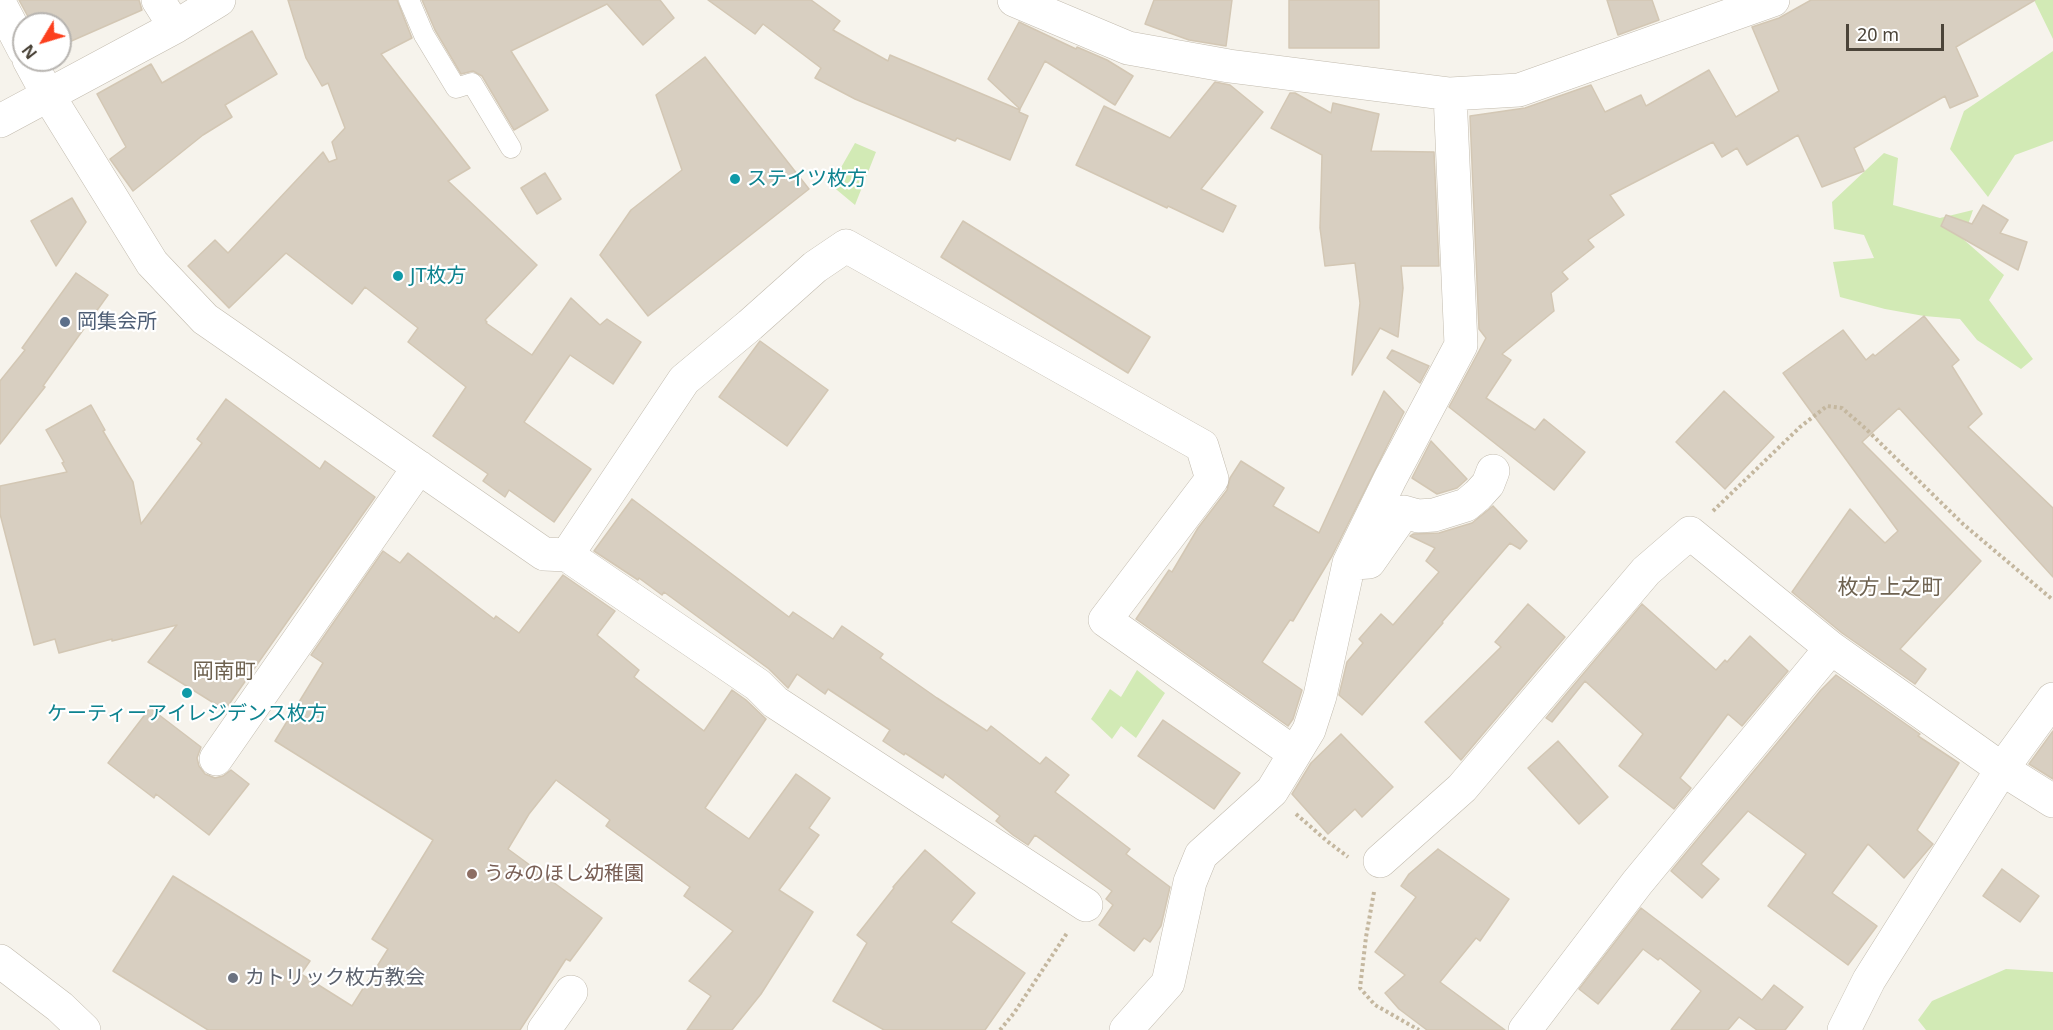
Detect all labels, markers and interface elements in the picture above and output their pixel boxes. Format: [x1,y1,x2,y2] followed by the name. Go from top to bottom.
[12,12,72,72] north arrow
[1849,12,1946,50] scale bar
[1857,22,1899,46] text: 20 m
[17,40,42,64] text: N
[747,167,867,191] place label: ステイツ枚方
[728,172,742,186] marker: ステイツ枚方
[410,264,467,288] place label: JT枚方
[391,269,405,283] marker: JT枚方
[77,310,157,334] place label: 岡集会所
[58,315,72,329] marker: 岡集会所
[1838,575,1942,601] district label: 枚方上之町
[193,659,255,685] district label: 岡南町
[180,686,194,700] marker: ケーティーアイレジデンス枚方
[47,702,327,726] place label: ケーティーアイレジデンス枚方
[484,862,644,886] place label: うみのほし幼稚園
[465,867,479,881] marker: うみのほし幼稚園
[245,966,425,990] place label: カトリック枚方教会
[226,971,240,985] marker: カトリック枚方教会

